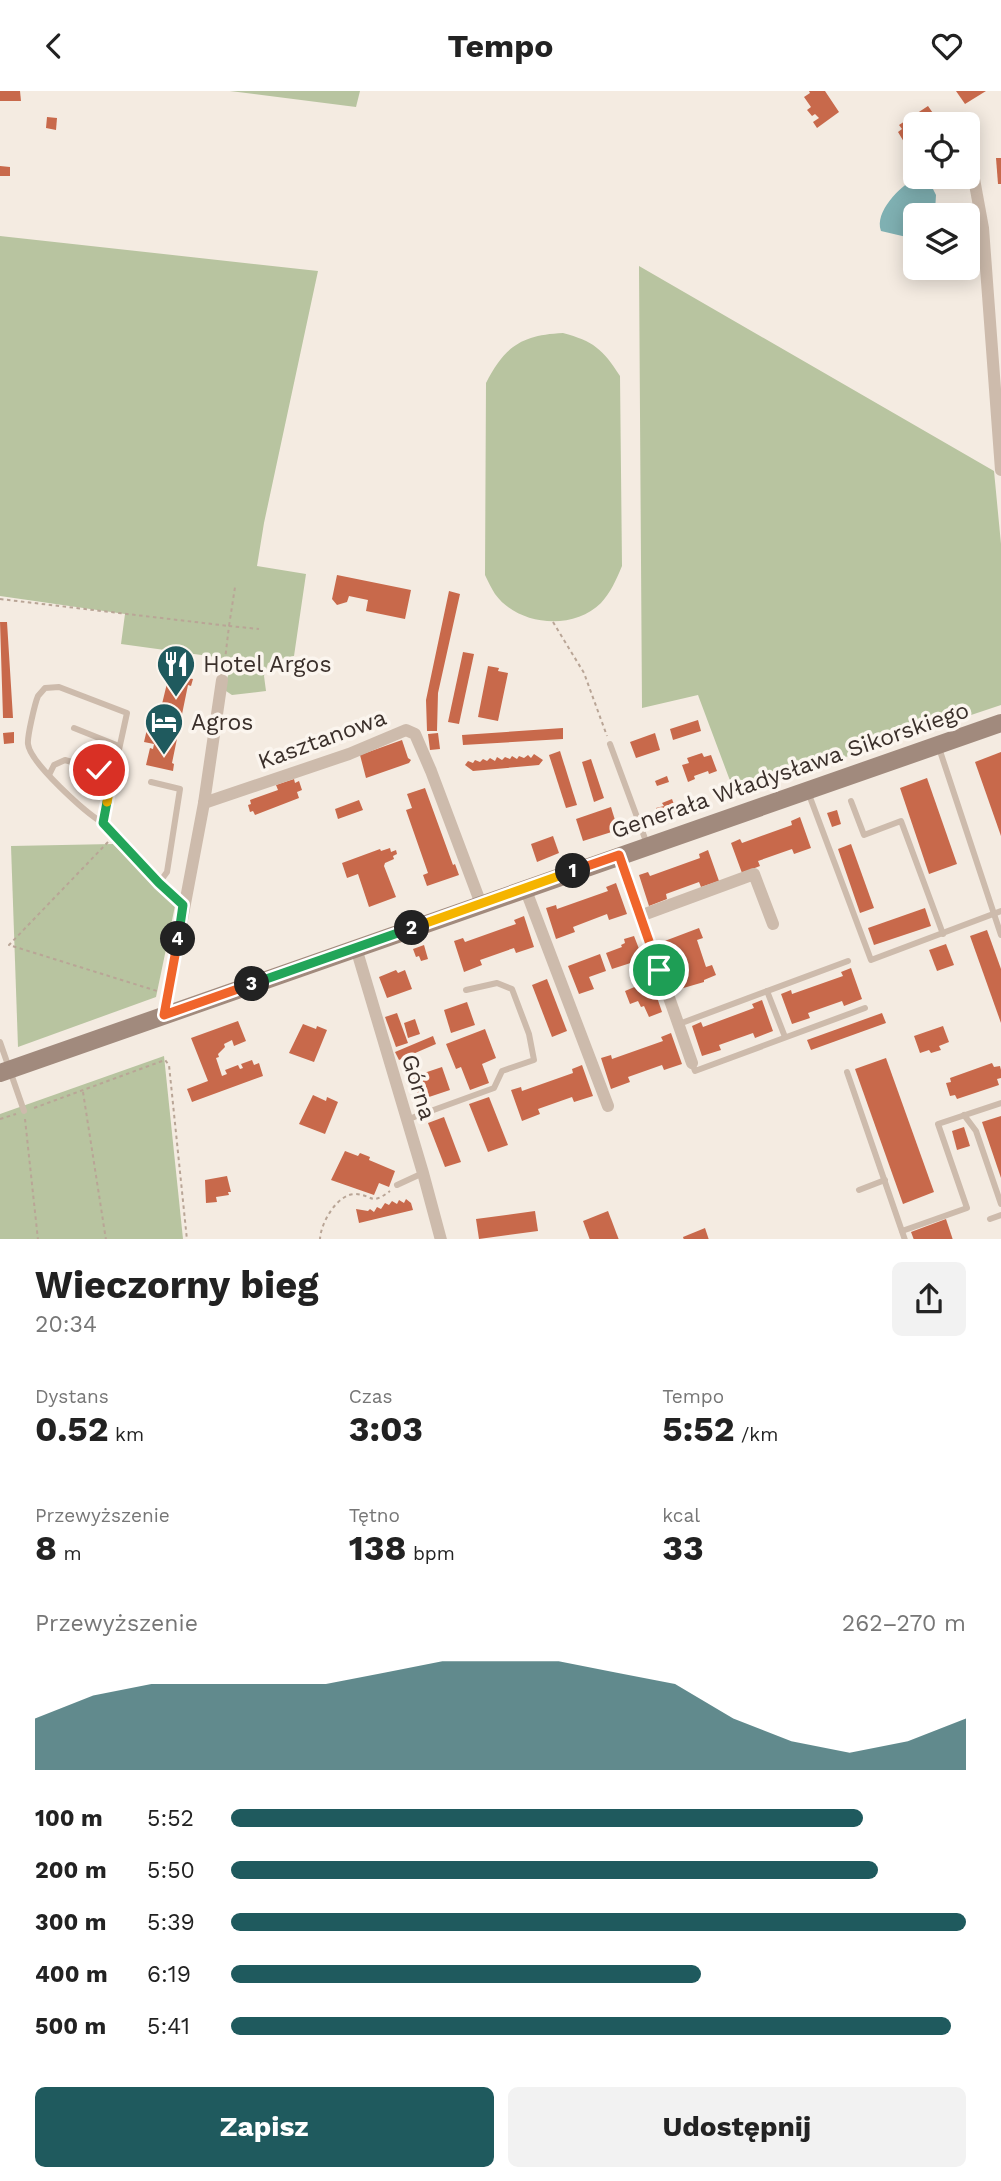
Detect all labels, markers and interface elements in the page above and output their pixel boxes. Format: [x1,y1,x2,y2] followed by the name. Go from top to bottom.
[35,27,73,65] icon: back
[448,27,553,65] text: Tempo
[928,27,966,65] icon: heart
[903,112,980,280] map controls
[903,112,980,189] button: locate
[903,203,980,280] button: layers
[155,643,197,698] restaurant icon: Hotel Argos
[203,651,332,678] place label: Hotel Argos
[608,696,973,845] street label: Generała Władysława Sikorskiego
[143,701,185,756] hotel icon: Agros
[254,704,390,775] street label: Kasztanowa
[191,709,253,736] place label: Agros
[69,740,129,800] pin
[80,751,118,789] icon: check
[556,853,590,889] pin: 1
[568,859,577,882] text: 1
[394,911,430,945] pin: 2
[406,916,417,939] text: 2
[160,921,196,957] pin: 4
[171,927,184,950] text: 4
[629,940,689,1000] pin
[640,951,678,989] icon: arrive
[234,967,270,1001] pin: 3
[246,972,257,995] text: 3
[396,1051,441,1123] street label: Górna
[892,1262,966,1336] button: share
[35,1263,318,1307] text: Wieczorny bieg
[35,1311,97,1338] text: 20:34
[35,1385,109,1408] text: Dystans
[349,1385,393,1408] text: Czas
[662,1385,724,1408] text: Tempo
[35,1408,109,1450] text: 0.52
[349,1408,423,1450] text: 3:03
[662,1408,735,1450] text: 5:52
[109,1423,144,1446] text: km
[735,1423,778,1446] text: /km
[35,1504,170,1527] text: Przewyższenie
[349,1504,400,1527] text: Tętno
[662,1504,700,1527] text: kcal
[35,1527,57,1569] text: 8
[349,1527,406,1569] text: 138
[662,1527,704,1569] text: 33
[57,1542,82,1565] text: m
[406,1542,455,1565] text: bpm
[35,1610,198,1637] text: Przewyższenie
[842,1610,966,1637] text: 262–270 m
[35,1805,103,1832] text: 100 m
[147,1805,194,1832] text: 5:52
[35,1857,107,1884] text: 200 m
[147,1857,195,1884] text: 5:50
[35,1909,106,1936] text: 300 m
[147,1909,195,1936] text: 5:39
[35,1961,108,1988] text: 400 m
[147,1961,191,1988] text: 6:19
[35,2013,106,2040] text: 500 m
[147,2013,190,2040] text: 5:41
[35,2087,494,2167] button: Zapisz
[508,2087,966,2167] button: Udostępnij

